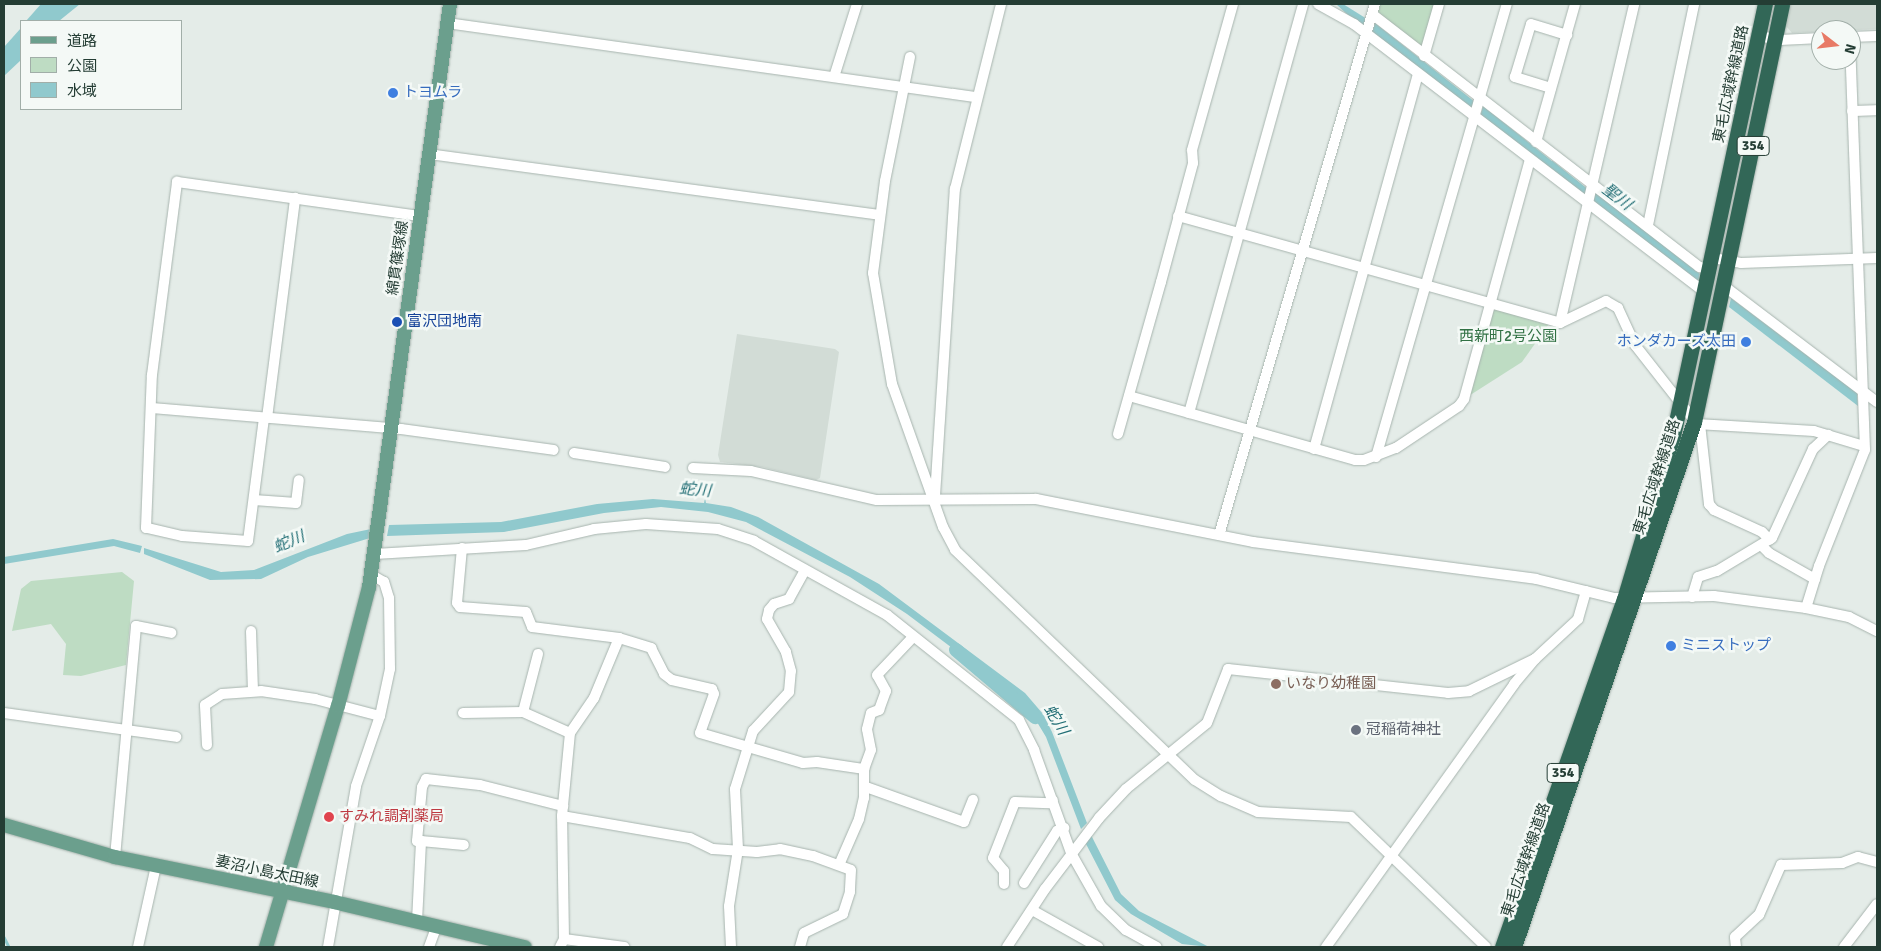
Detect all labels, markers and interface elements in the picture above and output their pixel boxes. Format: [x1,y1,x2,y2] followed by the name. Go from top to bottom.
[20,20,182,110] legend
[1811,20,1861,70] north arrow
[1710,23,1752,145] street label: 東毛広域幹線道路
[67,32,97,50] text: 道路
[1840,42,1859,56] text: N
[67,57,97,75] text: 公園
[67,82,97,100] text: 水域
[403,84,463,102] place label: トヨムラ
[387,87,399,99] marker: トヨムラ
[1736,134,1770,158] road number: 354
[1598,180,1636,214] water label: 聖川
[384,220,412,296] street label: 綿貫篠塚線
[407,313,482,331] place label: 富沢団地南
[391,316,403,328] marker: 富沢団地南
[1459,328,1557,346] park label: 西新町2号公園
[1616,333,1736,351] place label: ホンダカーズ太田
[1740,336,1752,348] marker: ホンダカーズ太田
[1630,417,1684,537] street label: 東毛広域幹線道路
[678,479,712,501] water label: 蛇川
[271,527,307,557] water label: 蛇川
[1681,637,1771,655] place label: ミニストップ
[1665,640,1677,652] marker: ミニストップ
[1286,675,1376,693] place label: いなり幼稚園
[1270,678,1282,690] marker: いなり幼稚園
[1040,701,1072,739] water label: 蛇川
[1366,721,1441,739] place label: 冠稲荷神社
[1350,724,1362,736] marker: 冠稲荷神社
[1546,761,1580,784] road number: 354
[1498,800,1554,920] street label: 東毛広域幹線道路
[339,808,444,826] place label: すみれ調剤薬局
[323,811,335,823] marker: すみれ調剤薬局
[214,852,320,892] street label: 妻沼小島太田線

